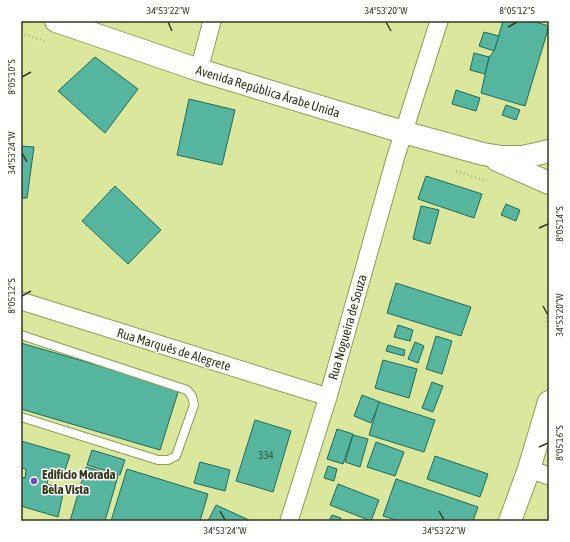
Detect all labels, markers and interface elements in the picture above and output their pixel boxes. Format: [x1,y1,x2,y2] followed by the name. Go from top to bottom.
[146,5,190,16] text: 34°53'22"W
[364,5,408,16] text: 34°53'20"W
[499,5,535,16] text: 8°05'12"S
[6,59,17,95] text: 8°05'10"S
[194,62,342,121] street label: Avenida República Árabe Unida
[6,131,17,175] text: 34°53'24"W
[554,206,565,242] text: 8°05'14"S
[325,273,370,382] street label: Rua Nogueira de Souza
[6,278,17,314] text: 8°05'12"S
[554,293,565,337] text: 34°53'20"W
[115,325,233,374] street label: Rua Marquês de Alegrete
[554,425,565,461] text: 8°05'16"S
[258,449,274,461] house number: 334
[42,467,116,497] place label: Edifício Morada Bela Vista
[29,476,39,486] marker: Edifício Morada Bela Vista
[203,525,247,536] text: 34°53'24"W
[422,525,466,536] text: 34°53'22"W

